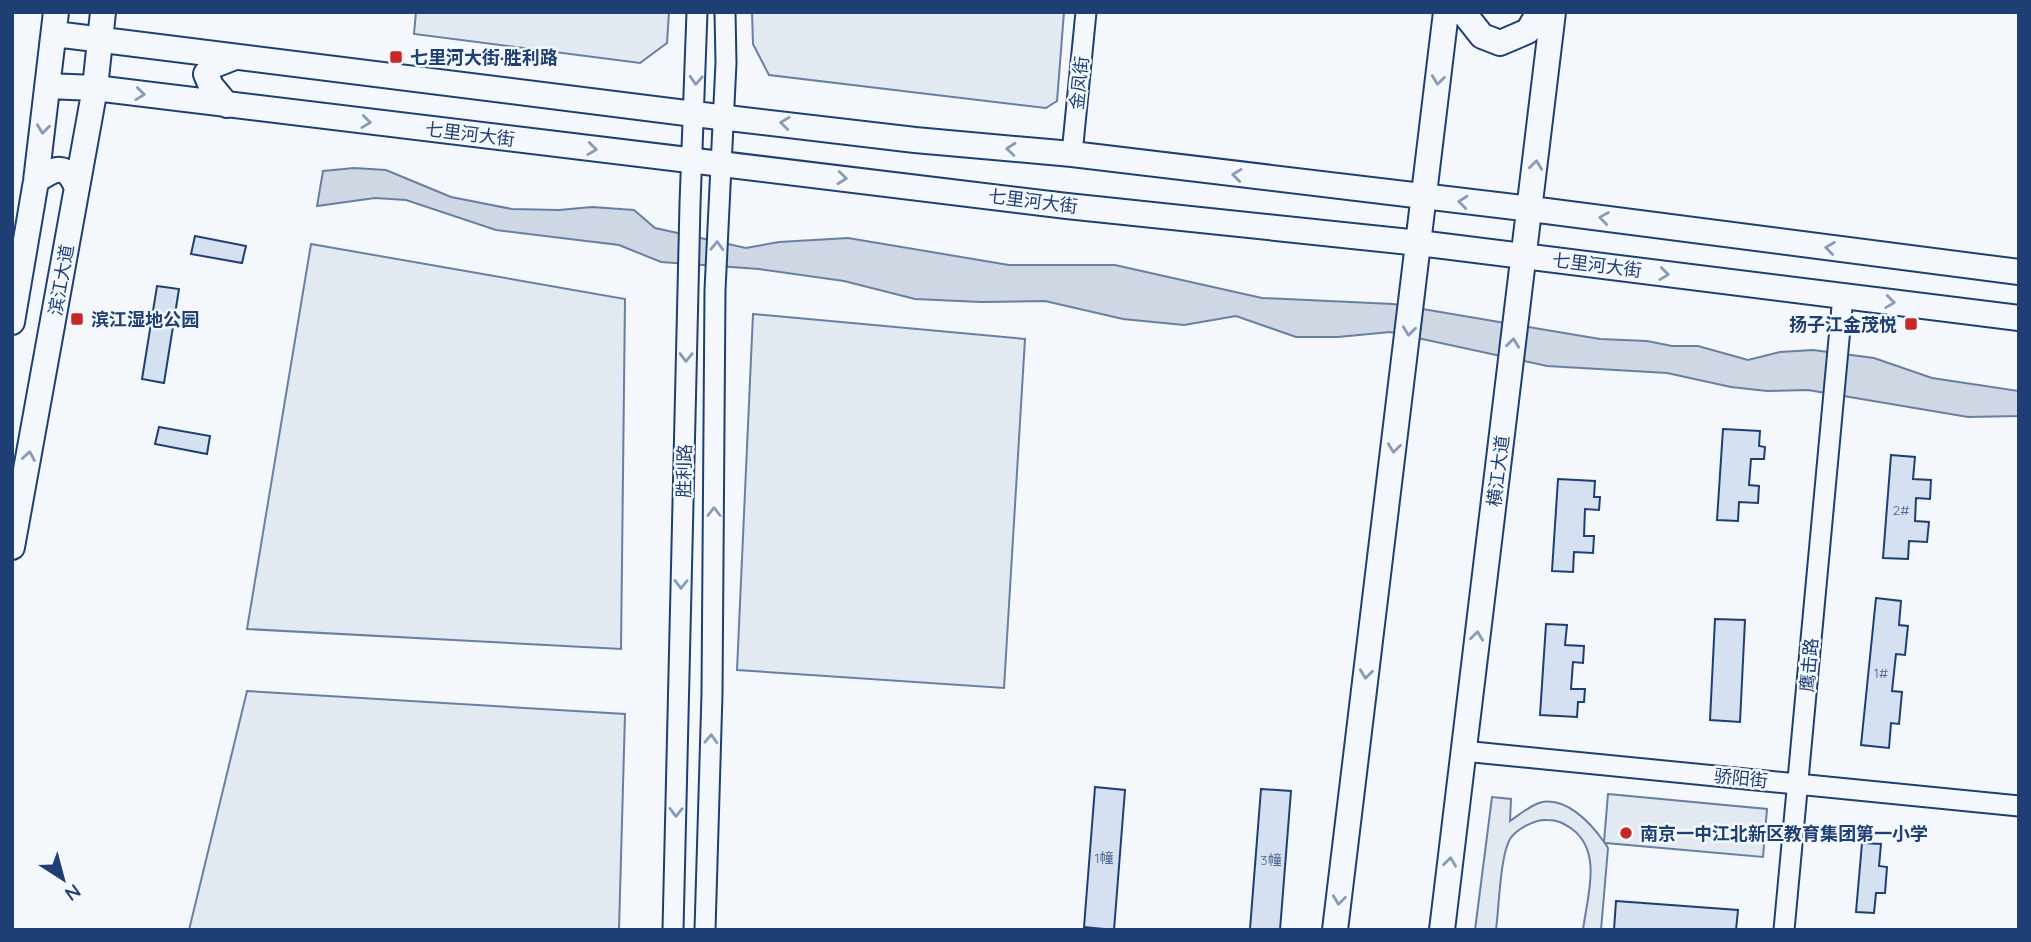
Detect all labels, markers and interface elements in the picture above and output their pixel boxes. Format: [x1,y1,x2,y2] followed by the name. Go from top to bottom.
[410,46,558,69] place label: 七里河大街·胜利路
[388,49,404,65] marker: 七里河大街·胜利路
[1065,55,1093,111] street label: 金凤街
[1430,74,1445,86] one-way arrow
[688,75,703,86] one-way arrow
[134,87,146,102] one-way arrow
[360,114,372,129] one-way arrow
[779,116,791,131] one-way arrow
[424,117,516,151] street label: 七里河大街
[35,123,50,135] one-way arrow
[587,141,598,156] one-way arrow
[1005,142,1016,157] one-way arrow
[1528,159,1543,170] one-way arrow
[1231,167,1243,182] one-way arrow
[836,170,848,185] one-way arrow
[987,184,1079,218] street label: 七里河大街
[1457,194,1469,209] one-way arrow
[1598,211,1610,226] one-way arrow
[709,241,725,251] one-way arrow
[1824,241,1835,256] one-way arrow
[43,243,79,317] street label: 滨江大道
[1551,248,1643,282] street label: 七里河大街
[1658,266,1670,281] one-way arrow
[1884,294,1895,309] one-way arrow
[91,308,199,331] place label: 滨江湿地公园
[69,311,85,327] marker: 滨江湿地公园
[1789,313,1897,336] place label: 扬子江金茂悦
[1903,316,1919,332] marker: 扬子江金茂悦
[1401,325,1416,337] one-way arrow
[1505,337,1520,348] one-way arrow
[679,351,694,362] one-way arrow
[1482,434,1514,508] street label: 横江大道
[1387,442,1402,454] one-way arrow
[672,444,696,498] street label: 胜利路
[21,450,36,462] one-way arrow
[1893,501,1909,519] house number: 2#
[706,506,721,517] one-way arrow
[673,579,689,590] one-way arrow
[1470,630,1485,642] one-way arrow
[1795,637,1823,693] street label: 鹰击路
[1874,664,1888,682] house number: 1#
[1359,668,1374,680] one-way arrow
[703,733,718,744] one-way arrow
[1713,764,1769,792] street label: 骄阳街
[668,806,683,817] one-way arrow
[1640,822,1928,845] place label: 南京一中江北新区教育集团第一小学
[1618,825,1634,841] marker: 南京一中江北新区教育集团第一小学
[28,844,98,914] north arrow
[1094,849,1114,867] house number: 1幢
[1260,851,1282,869] house number: 3幢
[1443,856,1458,868] one-way arrow
[60,879,86,907] text: N
[1332,894,1347,906] one-way arrow

